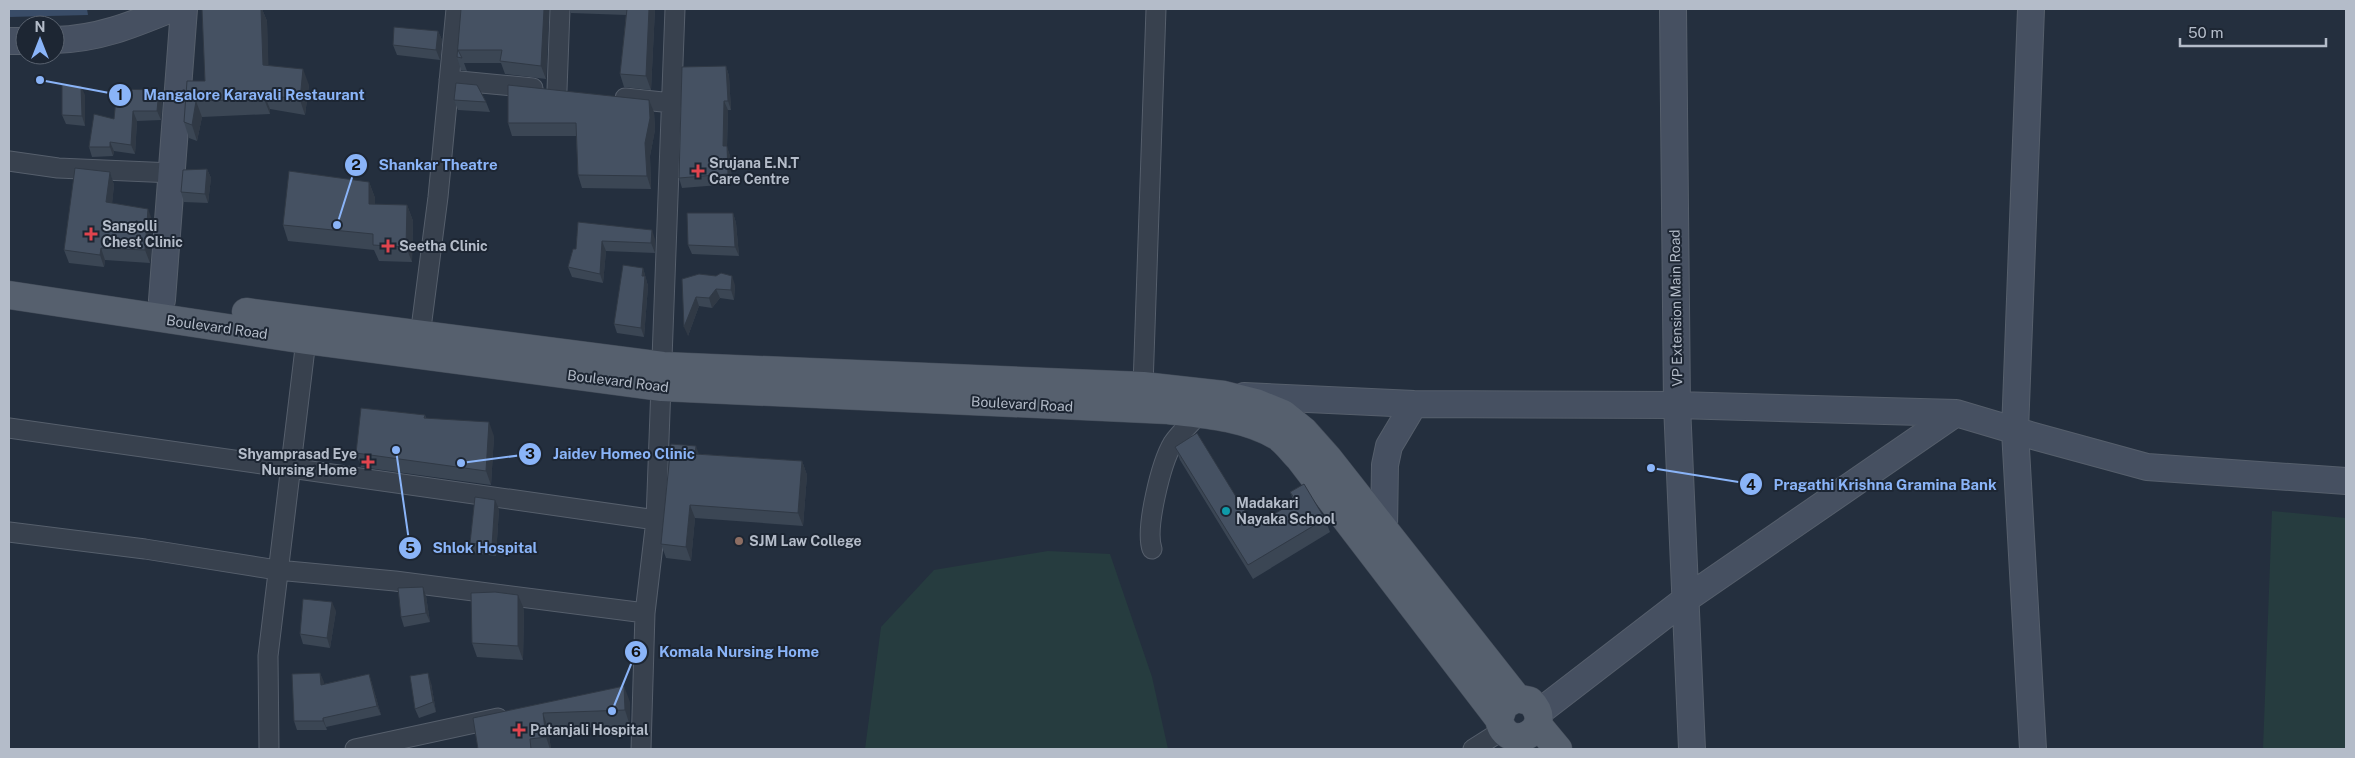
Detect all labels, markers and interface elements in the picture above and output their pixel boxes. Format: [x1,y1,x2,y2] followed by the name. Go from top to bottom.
[15,15,65,65] north arrow
[2180,15,2326,47] scale bar
[35,19,45,35] text: N
[2188,24,2223,41] text: 50 m
[108,80,374,110] callout: Mangalore Karavali Restaurant
[117,86,123,103] text: 1
[143,86,365,103] text: Mangalore Karavali Restaurant
[344,150,508,180] callout: Shankar Theatre
[709,155,799,187] place label: Srujana E.N.T Care Centre
[351,156,361,173] text: 2
[378,156,498,173] text: Shankar Theatre
[691,164,705,178] marker: Srujana E.N.T Care Centre
[102,218,183,250] place label: Sangolli Chest Clinic
[84,227,98,241] marker: Sangolli Chest Clinic
[1667,229,1685,387] street label: VP Extension Main Road
[399,238,488,254] place label: Seetha Clinic
[381,239,395,253] marker: Seetha Clinic
[165,312,269,342] street label: Boulevard Road
[566,367,670,395] street label: Boulevard Road
[971,393,1073,415] street label: Boulevard Road
[518,439,705,469] callout: Jaidev Homeo Clinic
[525,445,535,462] text: 3
[553,445,695,462] text: Jaidev Homeo Clinic
[238,446,357,478] place label: Shyamprasad Eye Nursing Home
[361,455,375,469] marker: Shyamprasad Eye Nursing Home
[1738,469,2006,499] callout: Pragathi Krishna Gramina Bank
[1746,476,1756,493] text: 4
[1773,476,1997,493] text: Pragathi Krishna Gramina Bank
[1236,495,1336,527] place label: Madakari Nayaka School
[1220,505,1232,517] marker: Madakari Nayaka School
[398,533,548,563] callout: Shlok Hospital
[749,533,862,549] place label: SJM Law College
[733,535,745,547] marker: SJM Law College
[405,539,415,556] text: 5
[432,539,538,556] text: Shlok Hospital
[624,637,829,667] callout: Komala Nursing Home
[631,643,641,660] text: 6
[659,643,819,660] text: Komala Nursing Home
[530,722,649,738] place label: Patanjali Hospital
[512,723,526,737] marker: Patanjali Hospital

